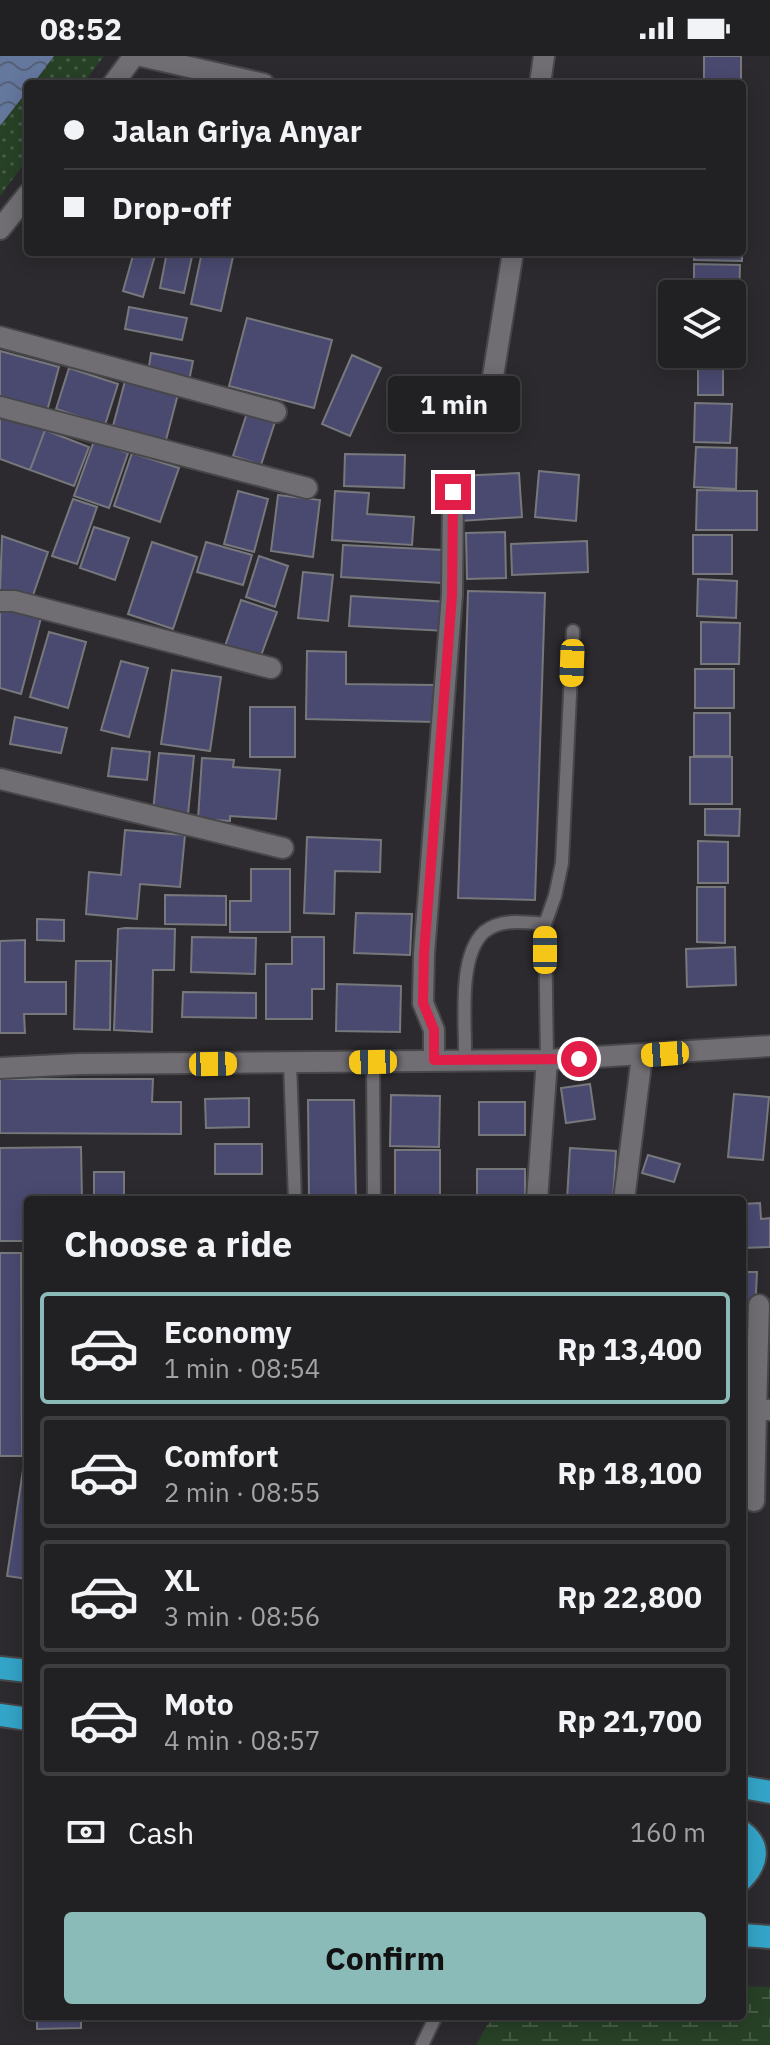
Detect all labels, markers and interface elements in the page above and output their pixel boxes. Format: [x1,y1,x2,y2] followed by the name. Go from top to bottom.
[40,9,122,48] text: 08:52
[112,111,362,150] text: Jalan Griya Anyar
[112,188,231,227] text: Drop-off
[658,280,746,368] map controls
[658,280,746,368] button: layers
[387,376,519,432] callout: 1 min
[420,387,488,421] text: 1 min
[435,474,471,510] route end
[559,639,585,687] car
[533,926,557,974] car
[640,1040,690,1068] car
[561,1041,597,1077] route start
[349,1050,397,1074] car
[189,1052,237,1076] car
[64,1220,292,1267] text: Choose a ride
[68,1312,140,1384] icon: car
[164,1312,292,1351] text: Economy
[557,1329,702,1368] text: Rp 13,400
[164,1351,320,1385] text: 1 min · 08:54
[68,1436,140,1508] icon: car
[164,1436,279,1475] text: Comfort
[557,1453,702,1492] text: Rp 18,100
[164,1475,320,1509] text: 2 min · 08:55
[68,1560,140,1632] icon: car
[164,1560,200,1599] text: XL
[557,1577,702,1616] text: Rp 22,800
[164,1599,320,1633] text: 3 min · 08:56
[68,1684,140,1756] icon: car
[164,1684,234,1723] text: Moto
[557,1701,702,1740] text: Rp 21,700
[164,1723,320,1757] text: 4 min · 08:57
[64,1810,108,1854] icon: cash
[128,1813,194,1852] text: Cash
[630,1815,706,1849] text: 160 m
[64,1912,706,2004] button: Confirm

